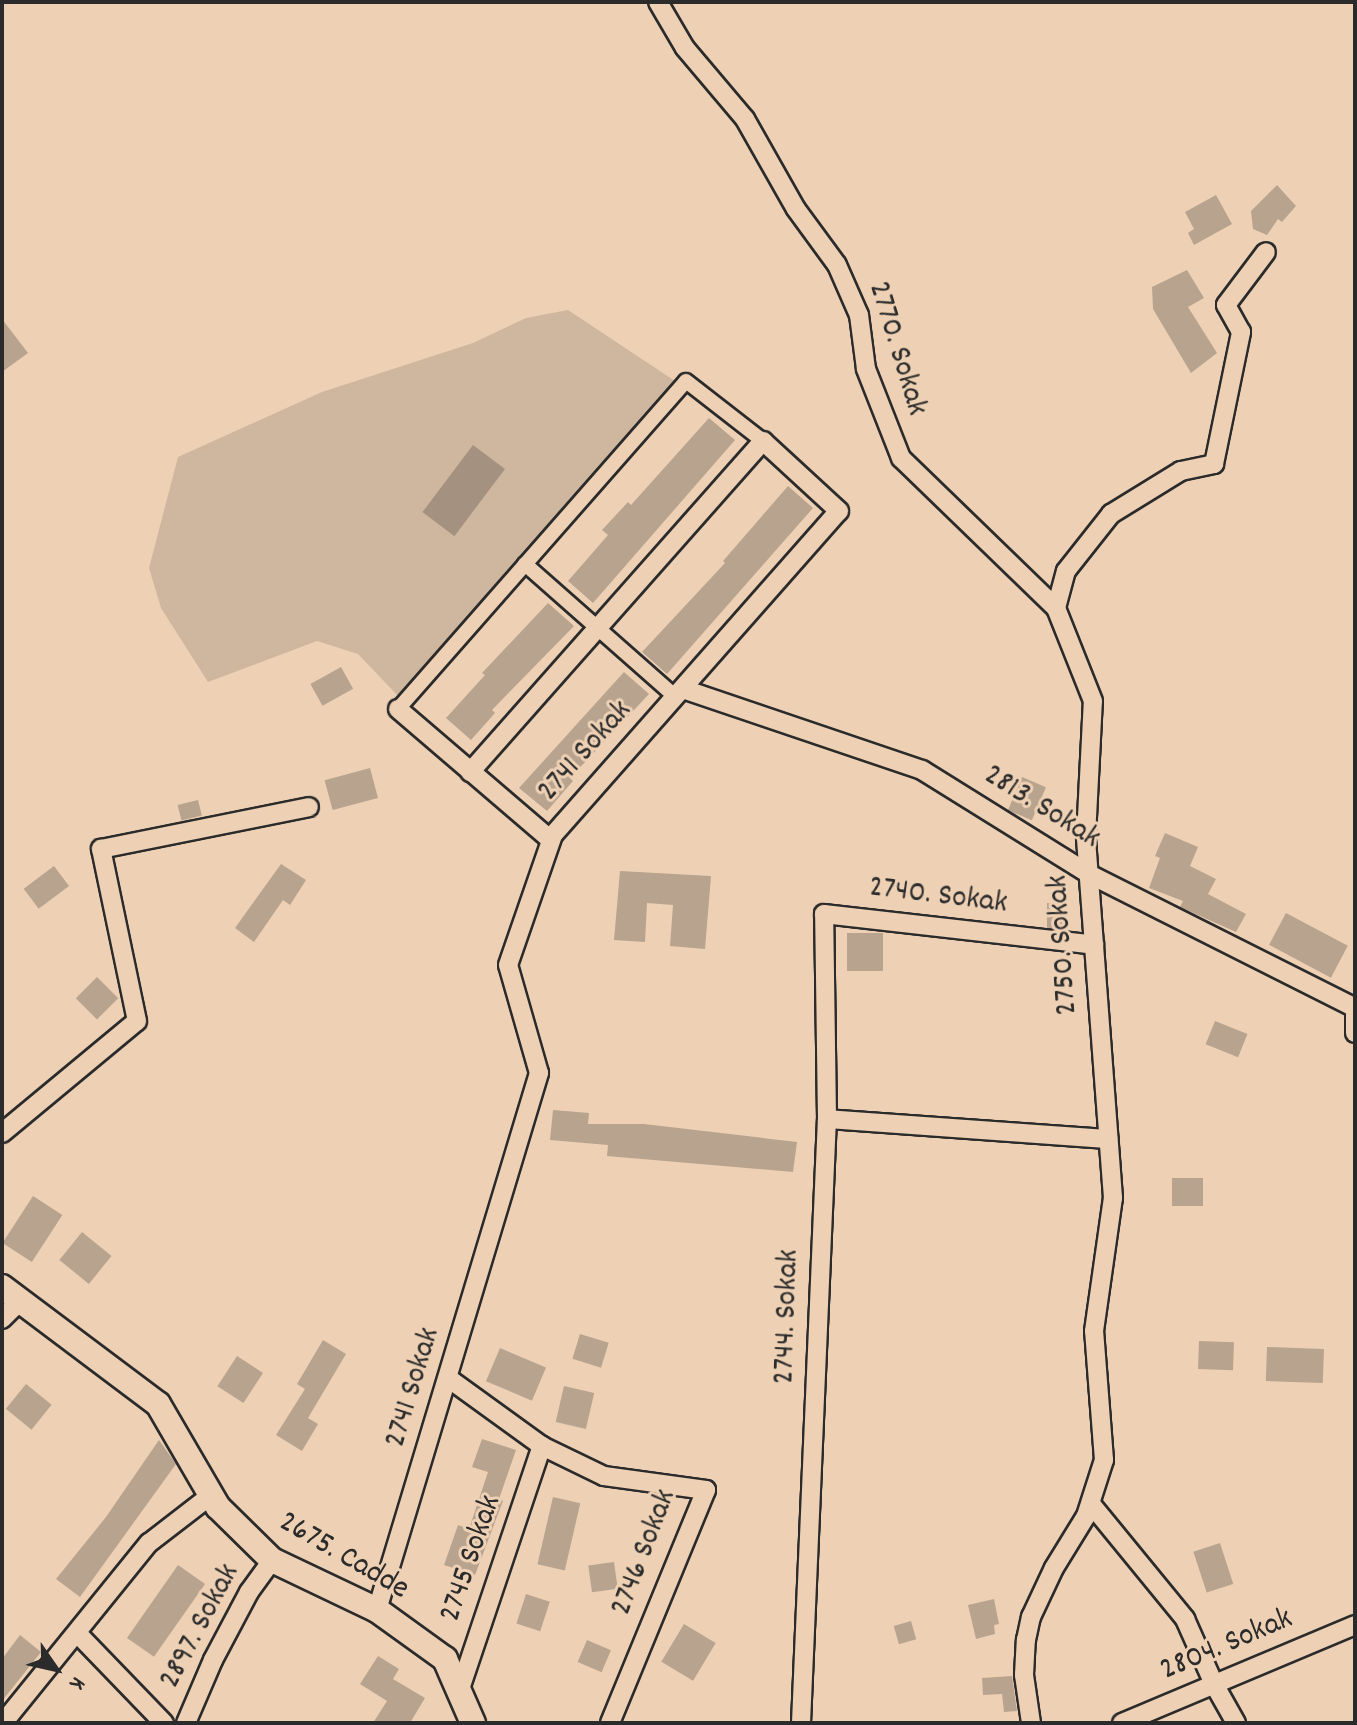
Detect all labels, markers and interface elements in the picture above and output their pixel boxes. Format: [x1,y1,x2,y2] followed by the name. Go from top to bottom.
[857,277,935,421] street label: 2770. Sokak
[530,693,642,811] street label: 2741 Sokak
[976,757,1106,859] street label: 2813. Sokak
[867,869,1009,925] street label: 2740. Sokak
[1040,873,1088,1017] street label: 2750. Sokak
[766,1249,810,1385] street label: 2744. Sokak
[378,1323,450,1453] street label: 2741 Sokak
[603,1484,687,1622] street label: 2746 Sokak
[432,1491,512,1627] street label: 2745 Sokak
[271,1504,415,1610] street label: 2675. Cadde
[152,1558,250,1696] street label: 2897. Sokak
[1155,1601,1299,1691] street label: 2804. Sokak
[16,1629,96,1709] north arrow
[61,1670,92,1696] text: K

